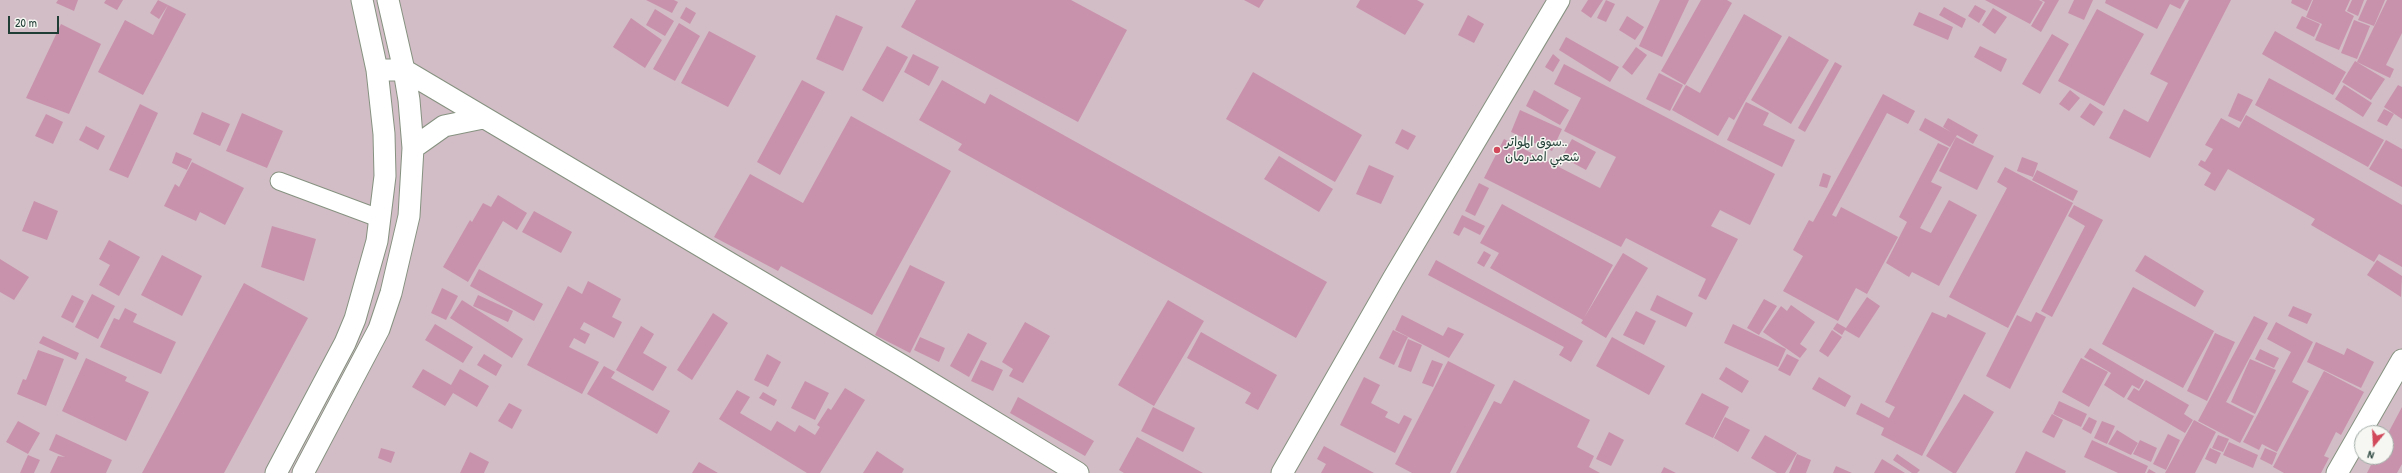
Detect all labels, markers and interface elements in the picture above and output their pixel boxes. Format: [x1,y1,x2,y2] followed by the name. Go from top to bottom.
[10,8,61,34] scale bar
[15,14,37,31] text: 20 m
[1505,135,1580,166] place label: سوق المواتر.. شعبي امدرمان
[1492,145,1502,155] marker: سوق المواتر.. شعبي امدرمان
[2354,425,2394,465] north arrow
[2366,448,2376,463] text: N

